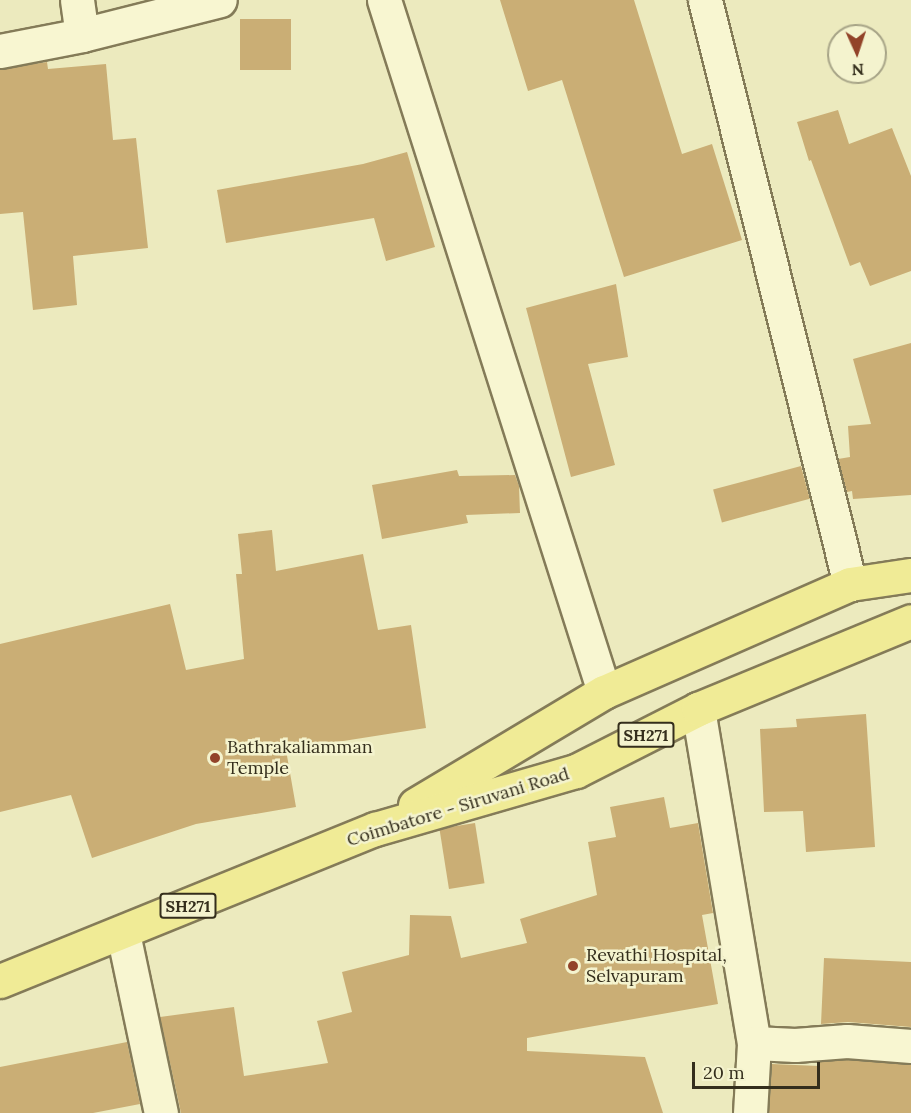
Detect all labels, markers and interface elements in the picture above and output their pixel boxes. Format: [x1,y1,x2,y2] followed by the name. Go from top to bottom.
[827,24,887,84] north arrow
[851,60,865,80] text: N
[616,722,676,748] road number: SH271
[227,737,373,780] place label: Bathrakaliamman Temple
[208,751,222,765] marker: Bathrakaliamman Temple
[344,763,572,851] street label: Coimbatore - Siruvani Road
[158,893,218,919] road number: SH271
[586,945,727,988] place label: Revathi Hospital, Selvapuram
[564,957,582,975] marker: Revathi Hospital, Selvapuram
[695,1050,822,1088] scale bar
[703,1061,745,1084] text: 20 m

